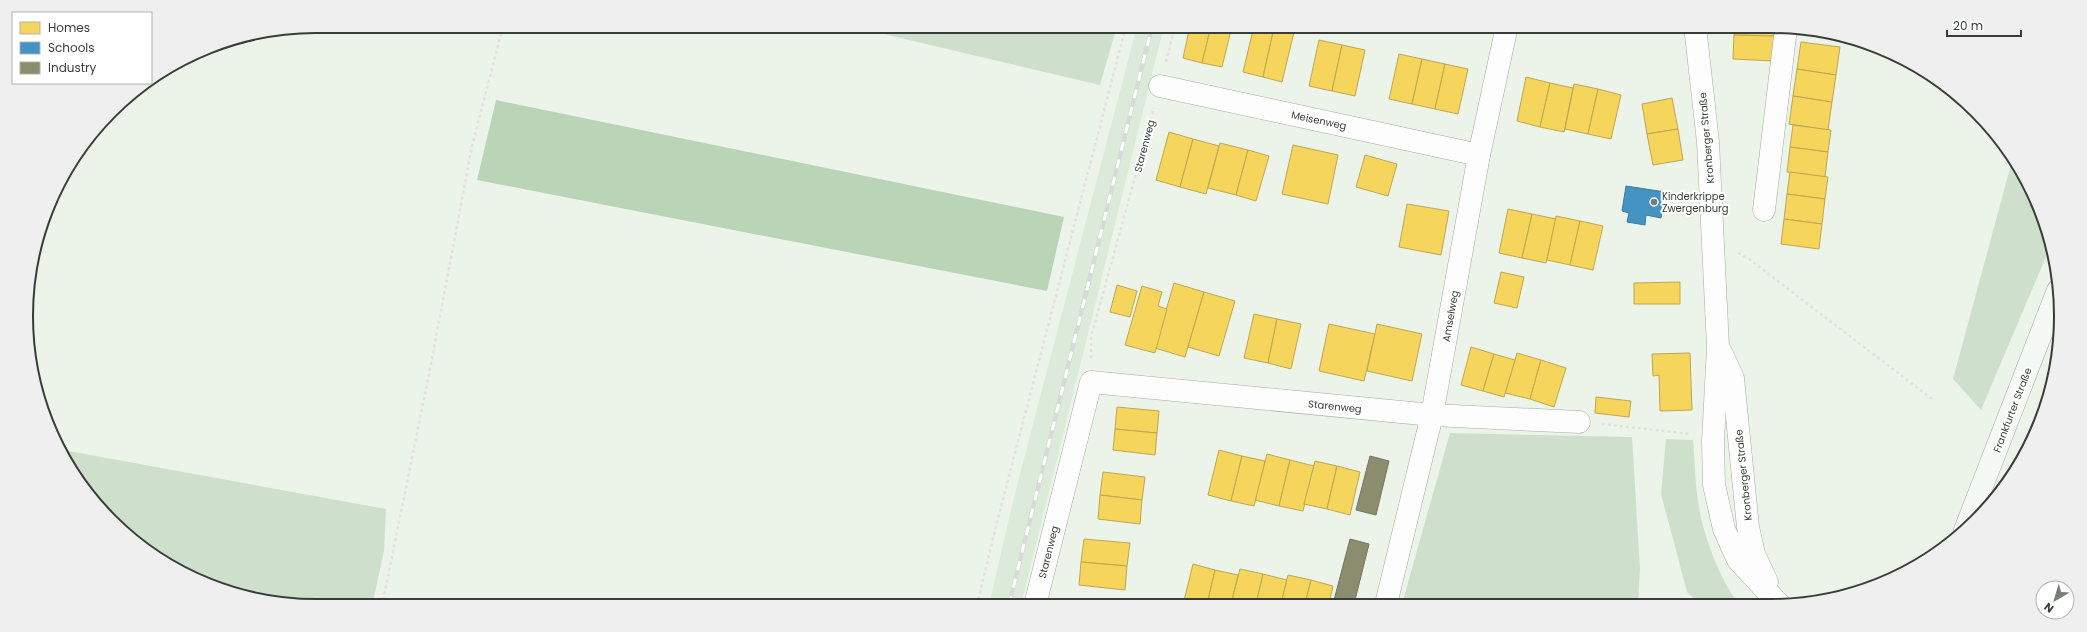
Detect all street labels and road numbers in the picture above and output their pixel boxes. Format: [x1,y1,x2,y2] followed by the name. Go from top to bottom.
[1695,92,1718,184] street label: Kronberger Straße
[1290,107,1348,134] street label: Meisenweg
[1130,118,1159,174] street label: Starenweg
[1439,289,1462,343] street label: Amselweg
[1989,366,2036,455] street label: Frankfurter Straße
[1307,396,1362,417] street label: Starenweg
[1731,429,1756,521] street label: Kronberger Straße
[1035,524,1062,580] street label: Starenweg

